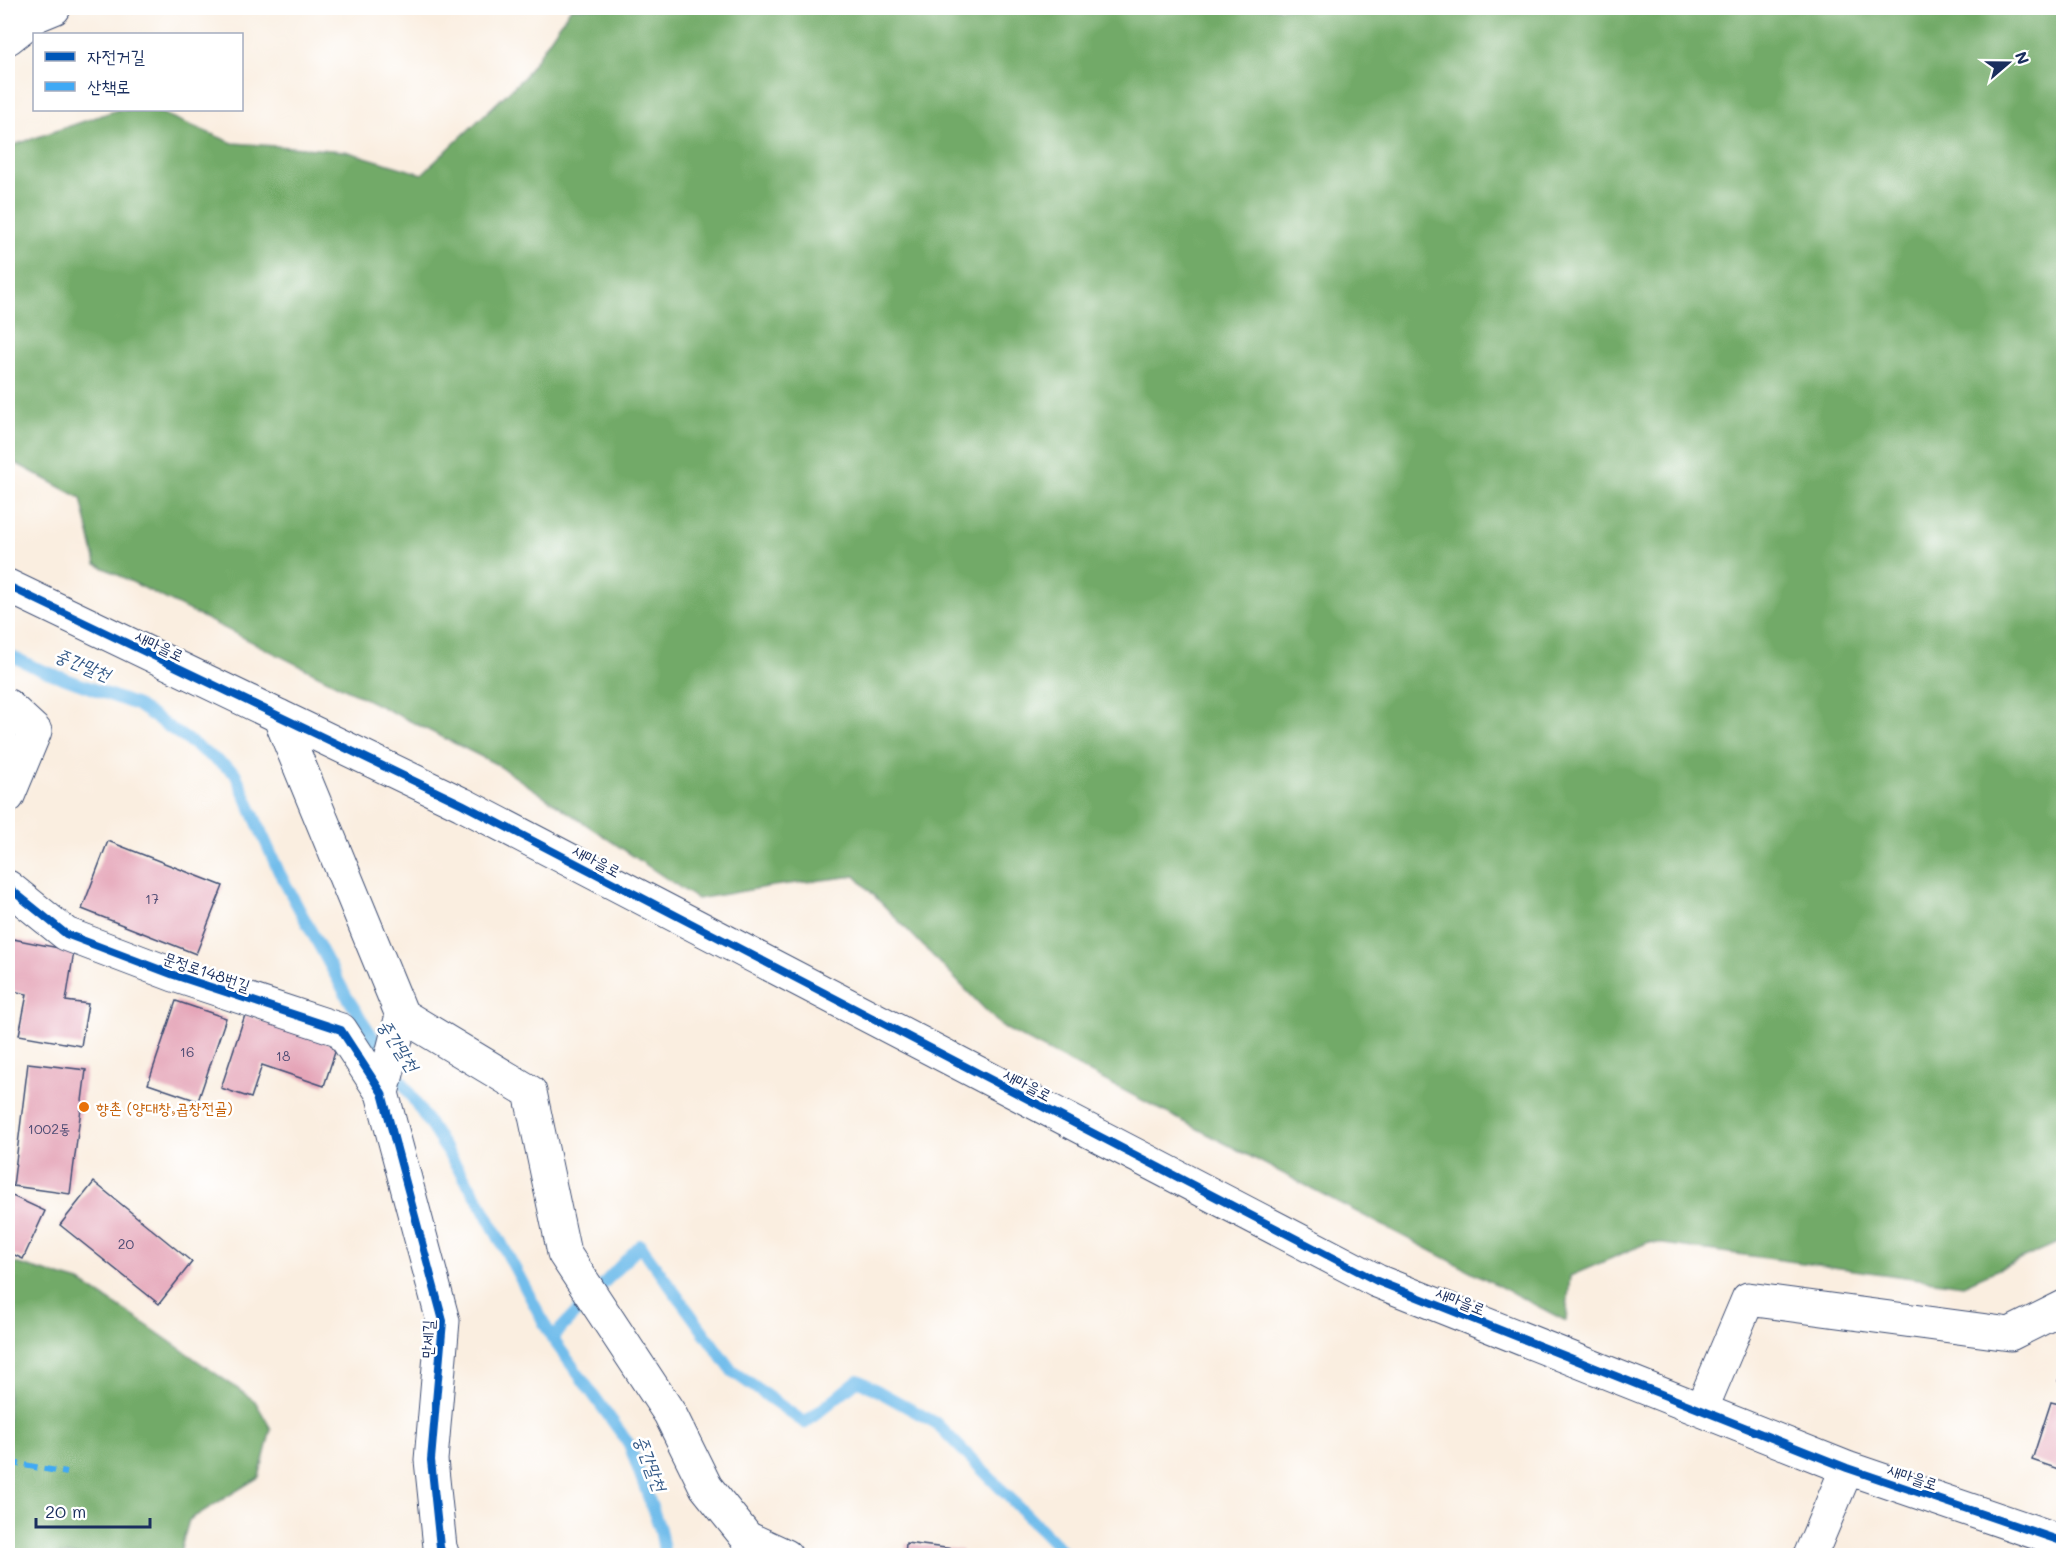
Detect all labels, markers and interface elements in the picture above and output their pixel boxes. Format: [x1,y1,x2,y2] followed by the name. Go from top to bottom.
[33,33,243,111] legend
[1978,33,2038,93] north arrow
[87,44,145,68] text: 자전거길
[2011,48,2035,67] text: N
[87,74,130,98] text: 산책로
[132,624,188,666] street label: 새마을로
[52,642,116,687] water label: 중간말천
[569,839,625,881] street label: 새마을로
[145,889,159,908] house number: 17
[161,946,253,996] street label: 문정로148번길
[373,1014,426,1077] water label: 중간말천
[180,1042,194,1061] house number: 16
[276,1046,290,1065] house number: 18
[1000,1063,1056,1105] street label: 새마을로
[96,1097,233,1118] place label: 향촌 (양대창,곱창전골)
[77,1100,91,1114] marker: 향촌 (양대창,곱창전골)
[28,1119,70,1138] house number: 1002동
[118,1234,135,1253] house number: 20
[1433,1281,1489,1319] street label: 새마을로
[416,1319,438,1359] street label: 만세길
[629,1432,673,1496] water label: 중간말천
[1885,1458,1941,1494] street label: 새마을로
[36,1491,150,1529] scale bar
[45,1499,86,1523] text: 20 m

